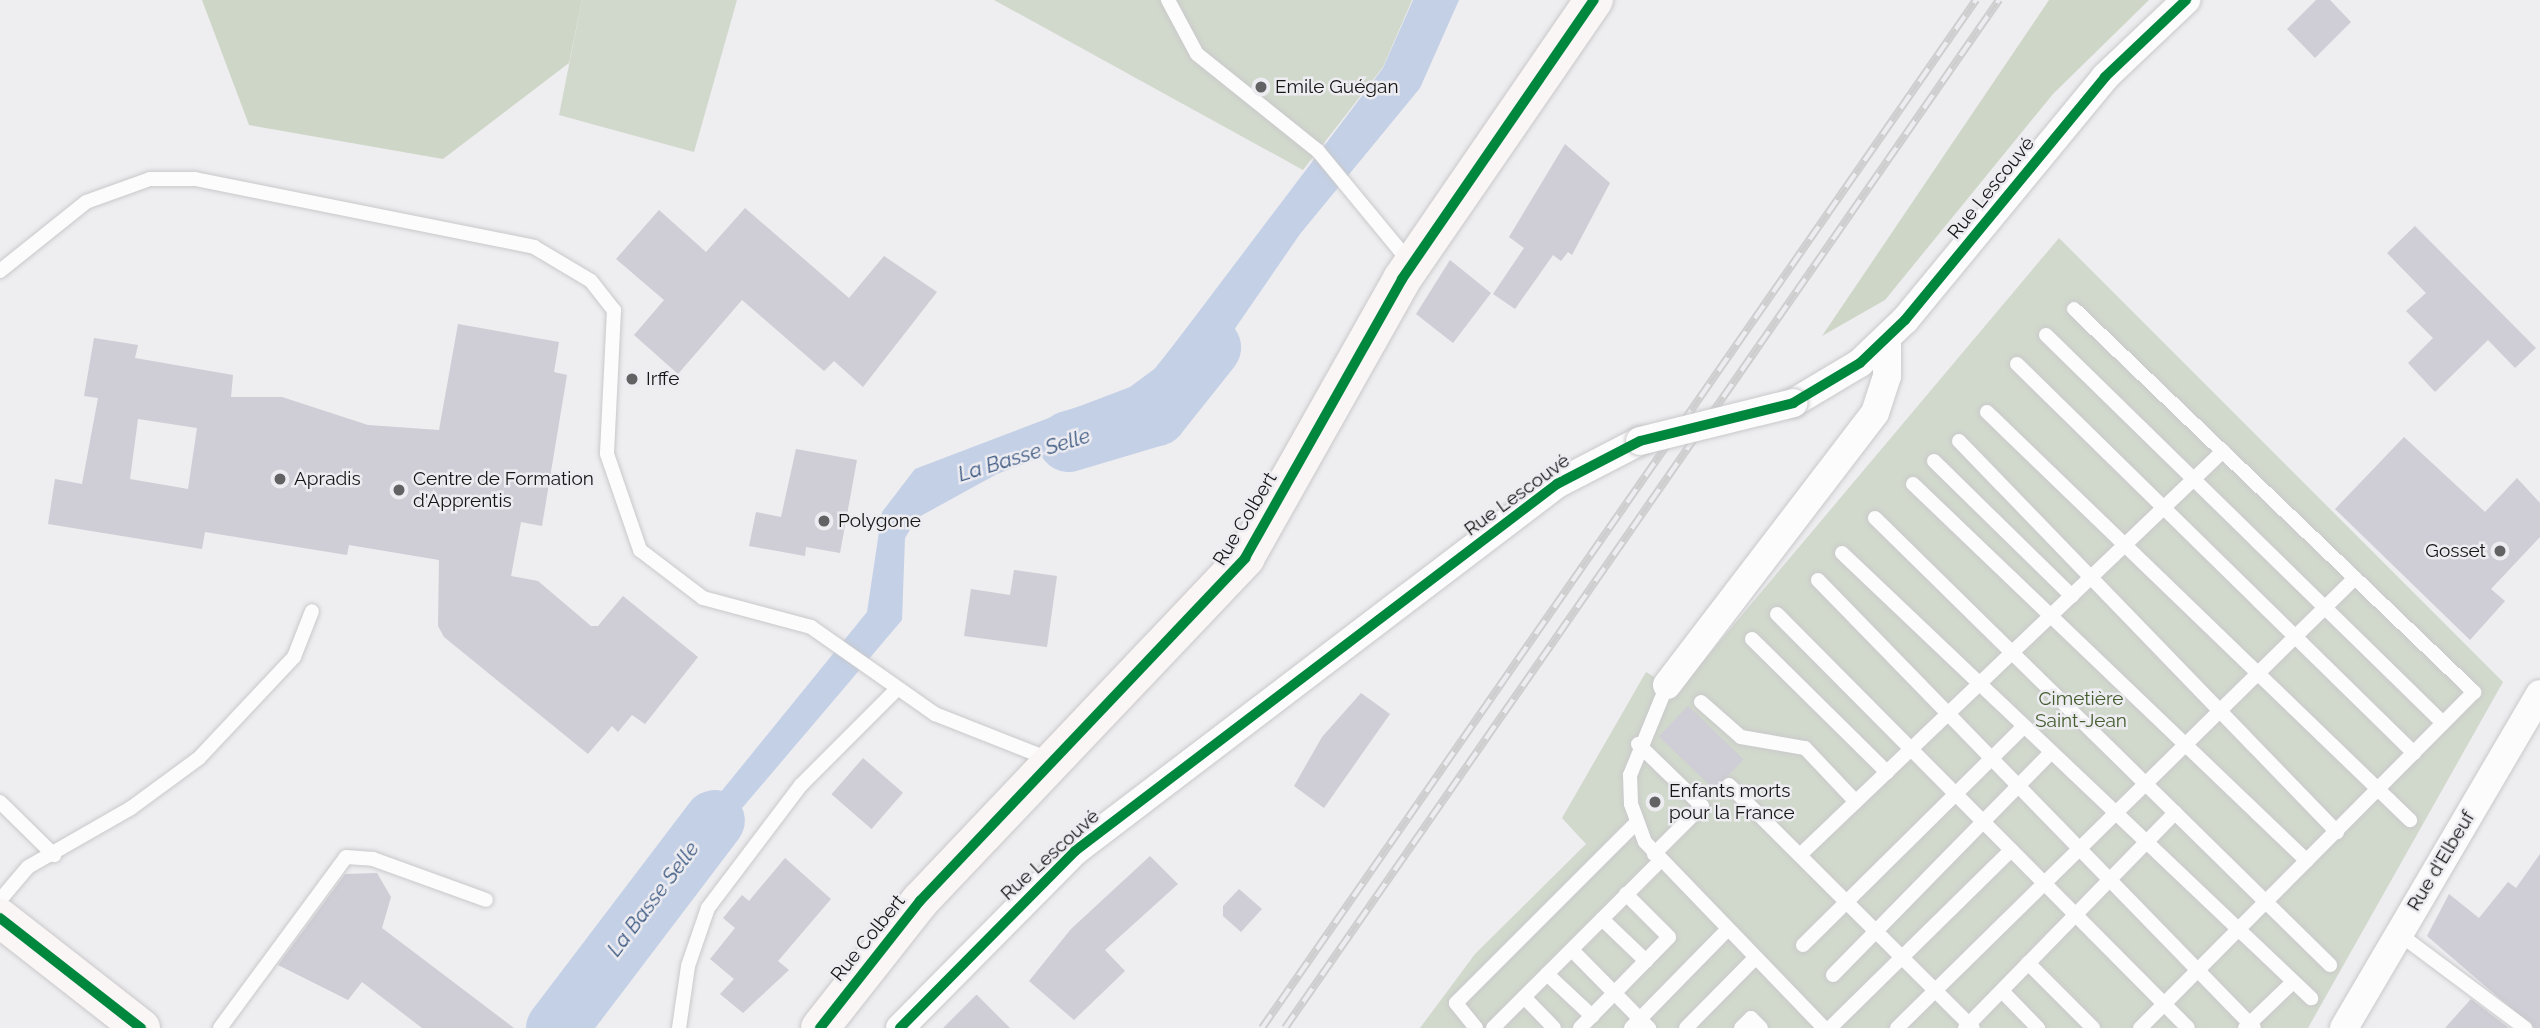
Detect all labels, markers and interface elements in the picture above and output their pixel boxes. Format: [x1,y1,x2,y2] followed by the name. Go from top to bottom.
[1275,76,1398,98] place label: Emile Guégan
[1253,79,1269,95] marker: Emile Guégan
[1943,132,2039,244] street label: Rue Lescouvé
[646,368,679,390] place label: Irffe
[624,371,640,387] marker: Irffe
[955,423,1093,487] water label: La Basse Selle
[1460,449,1574,541] street label: Rue Lescouvé
[294,468,361,490] place label: Apradis
[413,468,594,512] place label: Centre de Formation d'Apprentis
[1208,468,1282,570] street label: Rue Colbert
[272,471,288,487] marker: Apradis
[391,482,407,498] marker: Centre de Formation d'Apprentis
[838,510,921,532] place label: Polygone
[816,513,832,529] marker: Polygone
[2425,540,2486,562] place label: Gosset
[2492,543,2508,559] marker: Gosset
[2035,688,2127,732] park label: Cimetière Saint-Jean
[1669,780,1795,824] place label: Enfants morts pour la France
[1647,794,1663,810] marker: Enfants morts pour la France
[996,805,1104,905] street label: Rue Lescouvé
[2402,807,2480,915] street label: Rue d'Elbeuf
[602,837,704,961] water label: La Basse Selle
[826,890,910,986] street label: Rue Colbert

